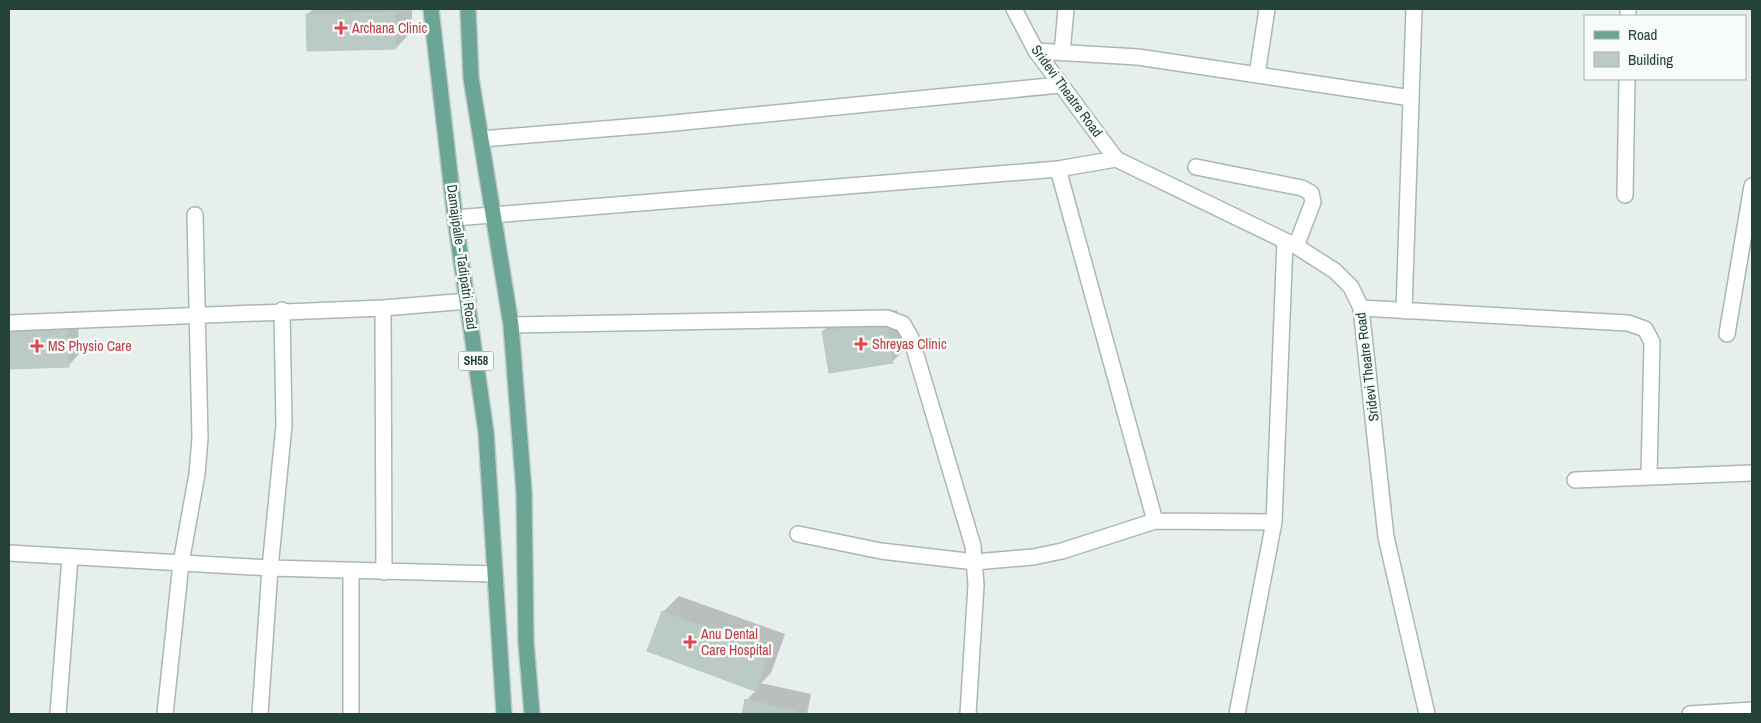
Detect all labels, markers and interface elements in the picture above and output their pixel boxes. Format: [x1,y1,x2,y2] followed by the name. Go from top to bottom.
[1584,15,1746,80] legend
[351,19,428,37] place label: Archana Clinic
[334,21,348,35] marker: Archana Clinic
[1628,24,1657,45] text: Road
[1028,41,1106,141] street label: Sridevi Theatre Road
[1628,49,1673,70] text: Building
[443,183,481,331] street label: Damajipalle - Tadipatri Road
[1351,312,1383,422] street label: Sridevi Theatre Road
[872,335,947,353] place label: Shreyas Clinic
[48,337,132,355] place label: MS Physio Care
[854,337,868,351] marker: Shreyas Clinic
[30,339,44,353] marker: MS Physio Care
[458,352,494,371] road number: SH58
[700,625,771,659] place label: Anu Dental Care Hospital
[683,635,697,649] marker: Anu Dental Care Hospital

